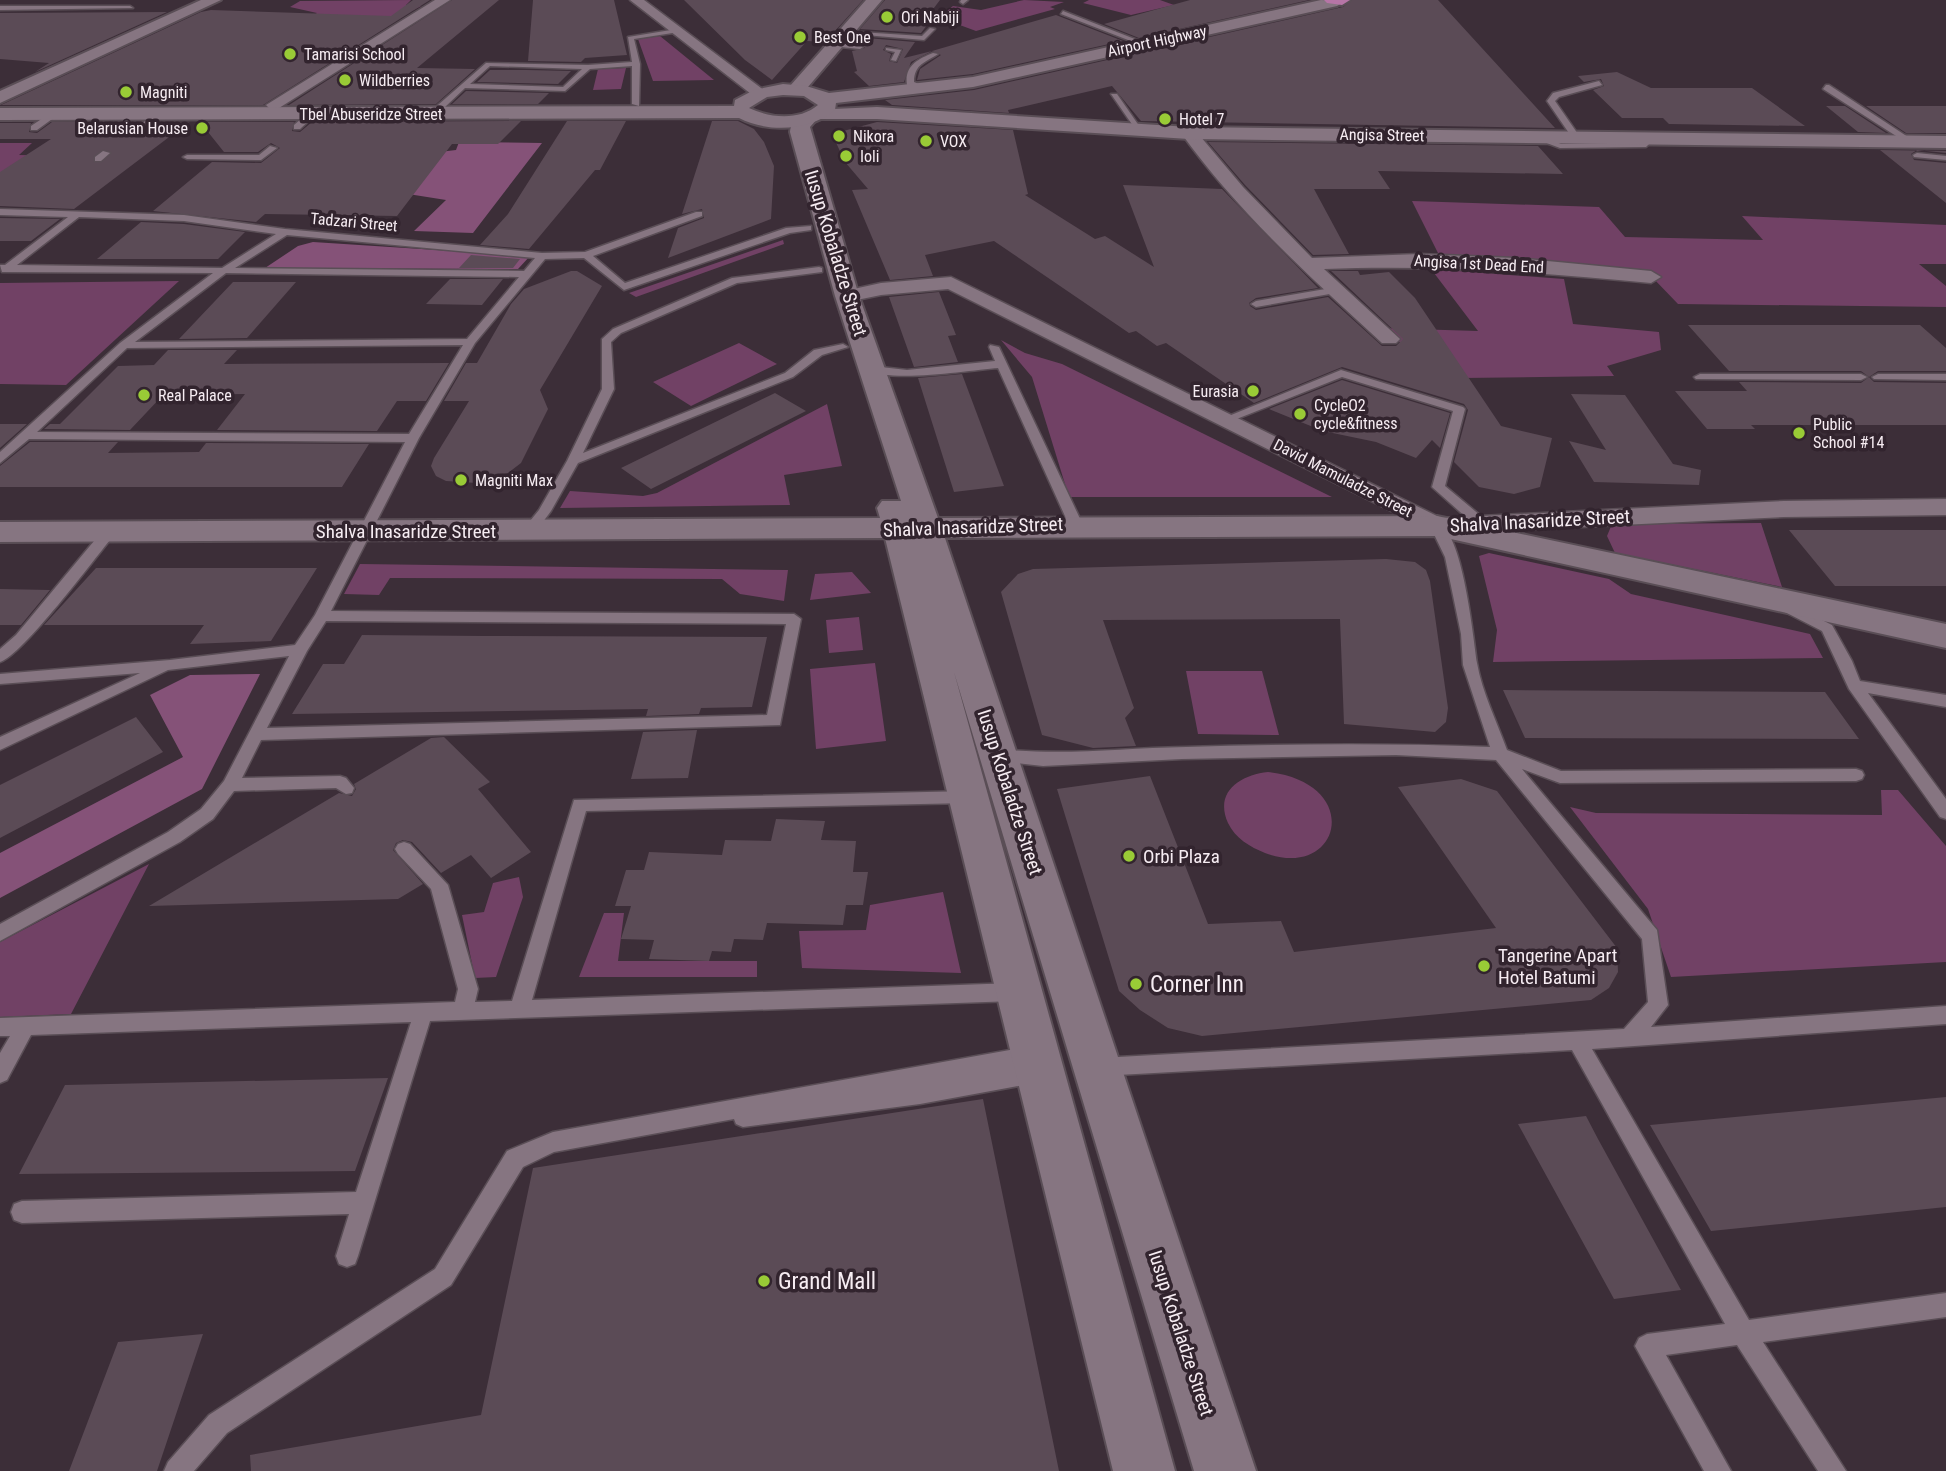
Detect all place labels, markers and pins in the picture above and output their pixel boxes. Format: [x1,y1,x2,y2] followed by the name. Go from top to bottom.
[901,8,959,27] place label: Ori Nabiji
[879,9,895,25] marker: Ori Nabiji
[814,28,871,47] place label: Best One
[792,29,808,45] marker: Best One
[304,45,405,64] place label: Tamarisi School
[282,46,298,62] marker: Tamarisi School
[359,71,430,90] place label: Wildberries
[337,72,353,88] marker: Wildberries
[140,83,187,102] place label: Magniti
[118,84,134,100] marker: Magniti
[1179,110,1225,129] place label: Hotel 7
[1157,111,1173,127] marker: Hotel 7
[77,119,188,138] place label: Belarusian House
[194,120,210,136] marker: Belarusian House
[853,127,894,146] place label: Nikora
[831,128,847,144] marker: Nikora
[940,132,967,151] place label: VOX
[918,133,934,149] marker: VOX
[860,147,879,166] place label: Ioli
[838,148,854,164] marker: Ioli
[1193,382,1239,401] place label: Eurasia
[1245,383,1261,399] marker: Eurasia
[158,386,232,405] place label: Real Palace
[136,387,152,403] marker: Real Palace
[1314,396,1398,433] place label: CycleO2 cycle&fitness
[1292,406,1308,422] marker: CycleO2 cycle&fitness
[1813,415,1884,452] place label: Public School #14
[1791,425,1807,441] marker: Public School #14
[475,471,553,490] place label: Magniti Max
[453,472,469,488] marker: Magniti Max
[1143,845,1220,868] place label: Orbi Plaza
[1121,848,1137,864] marker: Orbi Plaza
[1498,944,1617,989] place label: Tangerine Apart Hotel Batumi
[1476,958,1492,974] marker: Tangerine Apart Hotel Batumi
[1150,971,1244,998] place label: Corner Inn
[1128,976,1144,992] marker: Corner Inn
[778,1268,876,1295] place label: Grand Mall
[756,1273,772,1289] marker: Grand Mall

